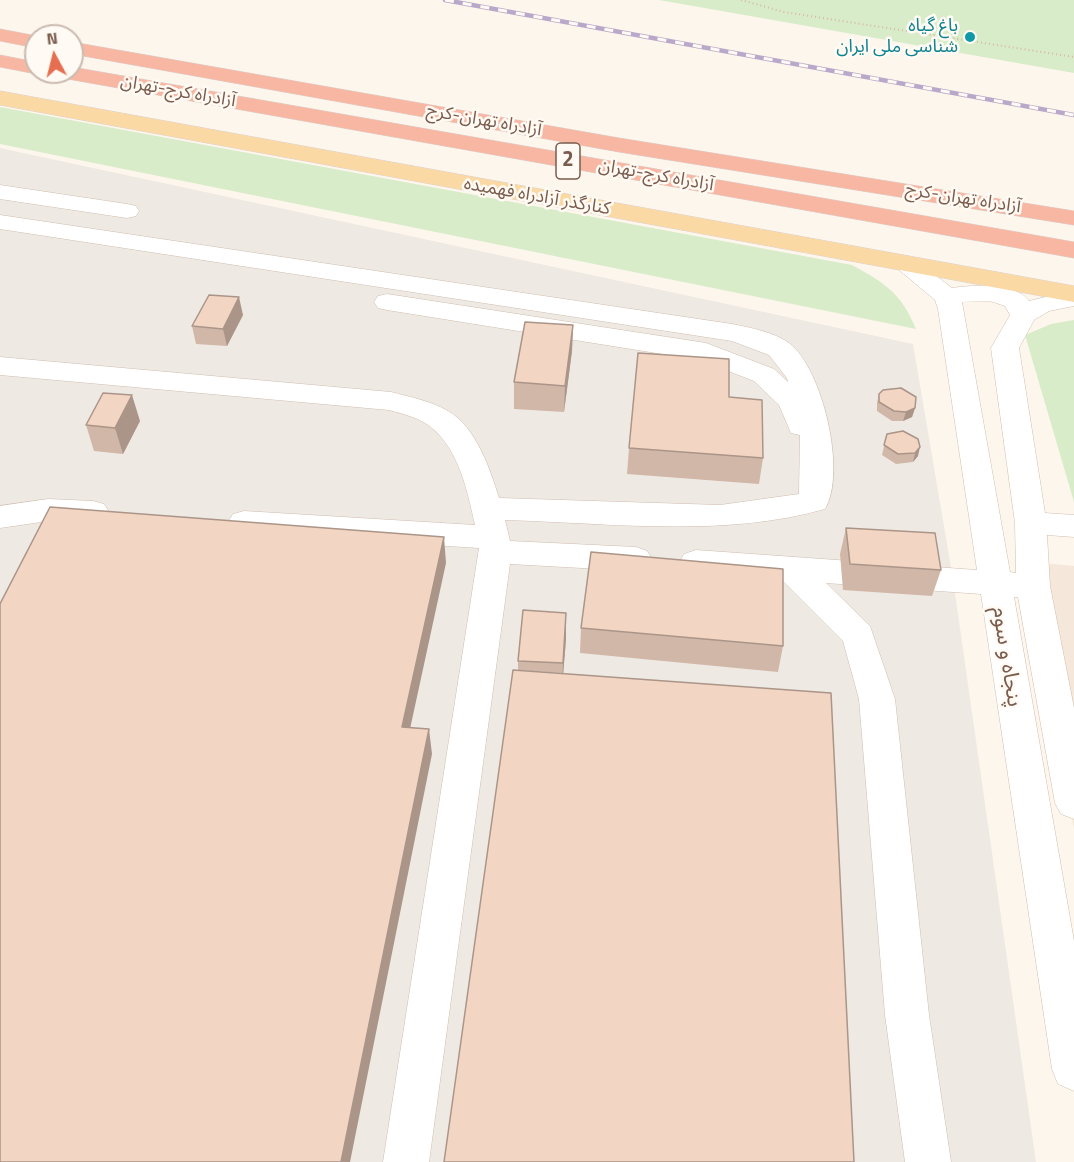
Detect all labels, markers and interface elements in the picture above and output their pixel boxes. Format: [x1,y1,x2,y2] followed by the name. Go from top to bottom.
[836,16,958,58] place label: باغ گیاه‌ شناسی ملی ایران
[24,24,84,84] north arrow
[45,26,59,51] text: N
[963,30,977,44] marker: باغ گیاه‌ شناسی ملی ایران
[119,71,237,113] street label: آزادراه کرج-تهران
[425,100,543,142] street label: آزادراه تهران-کرج
[556,143,580,179] road number: 2
[597,155,715,197] street label: آزادراه کرج-تهران
[462,173,612,221] street label: کنارگذر آزادراه فهمیده
[904,179,1022,219] street label: آزادراه تهران-کرج
[985,605,1027,709] street label: پنجاه و سوم

